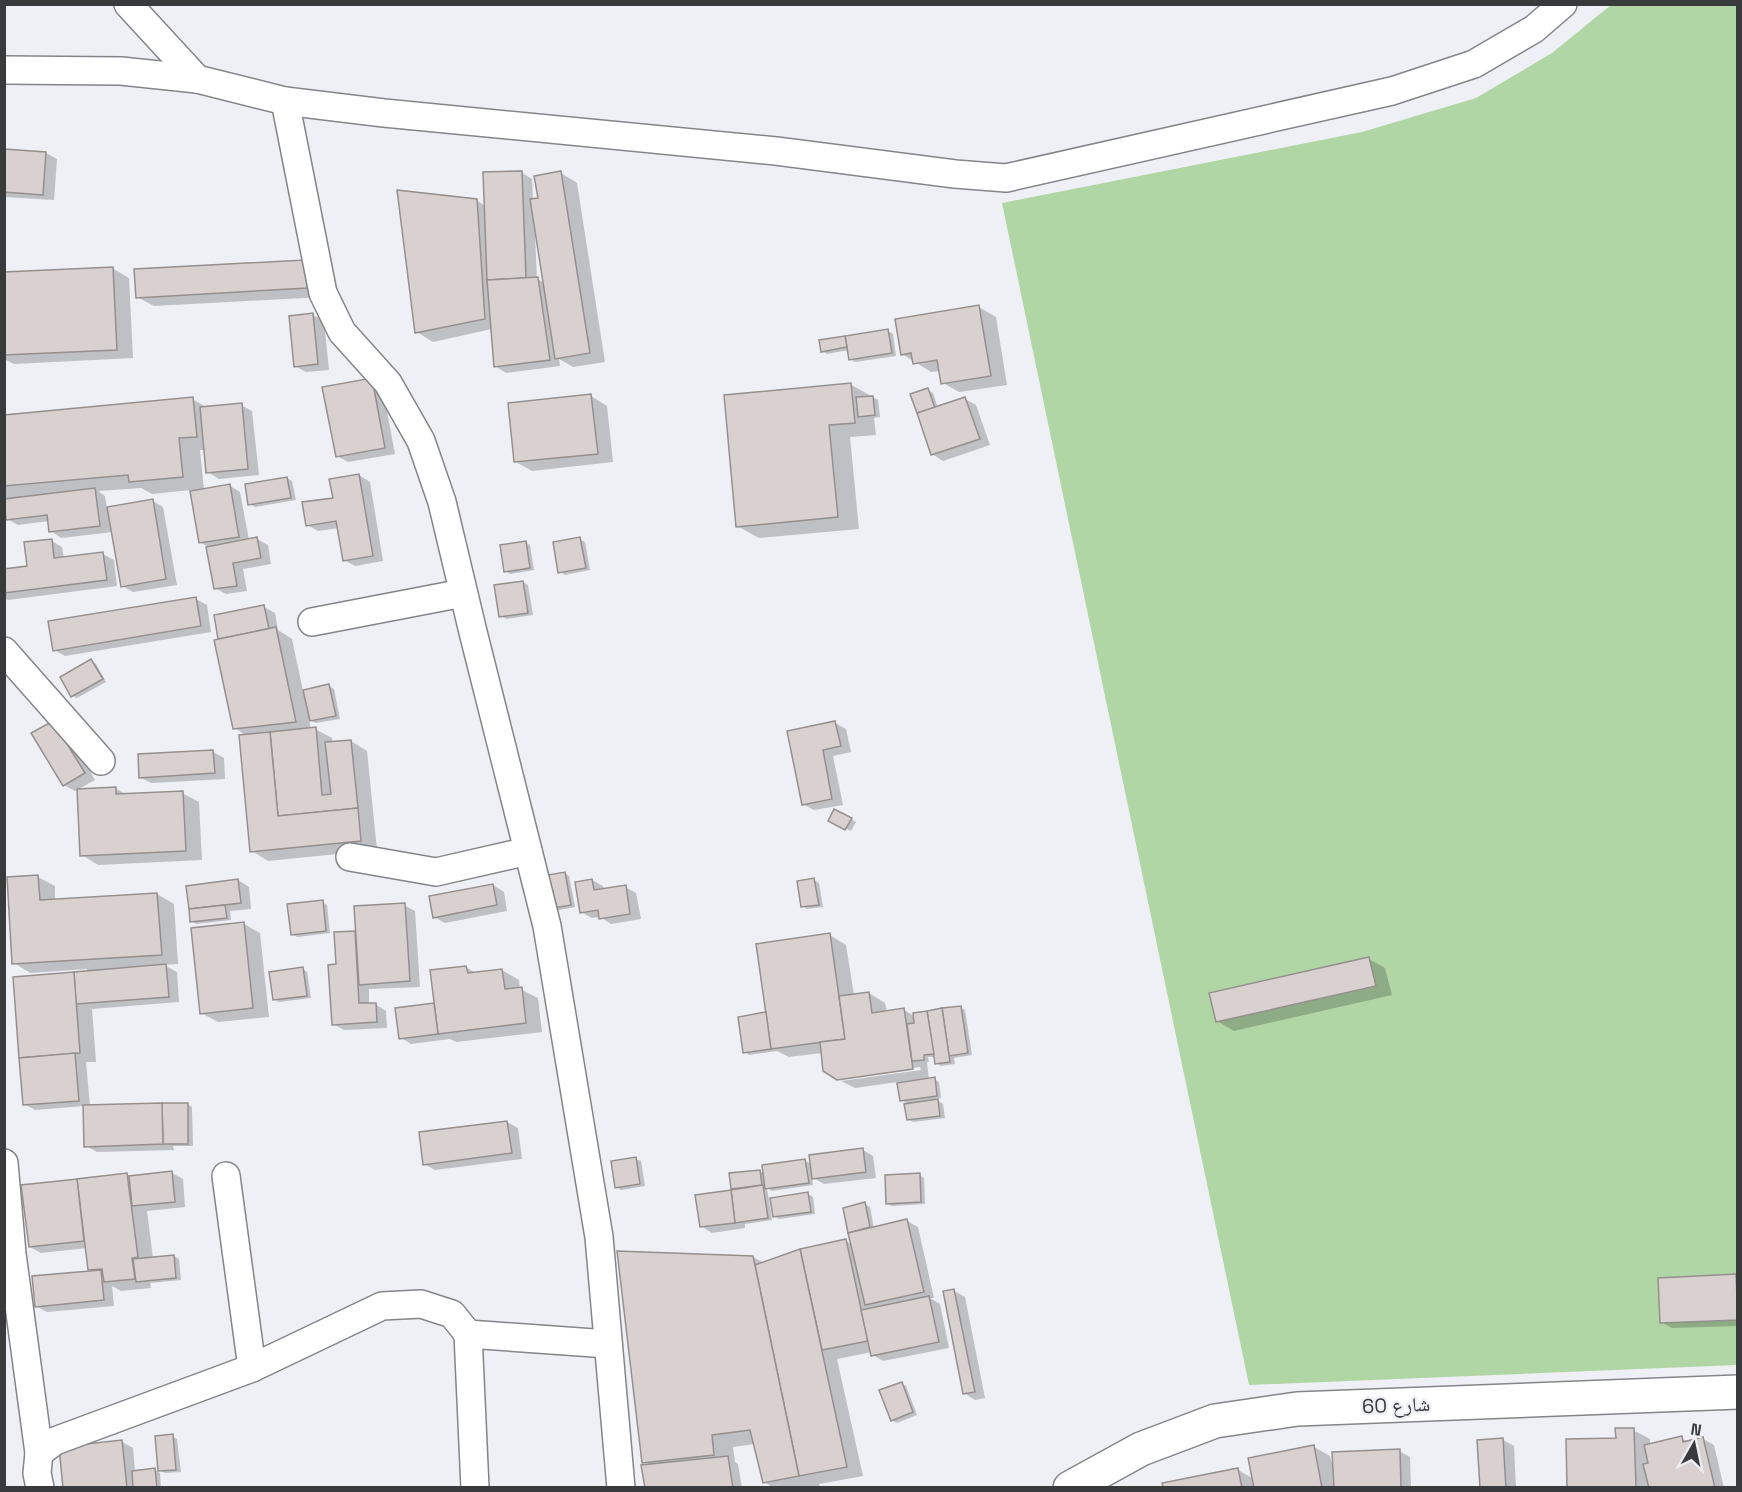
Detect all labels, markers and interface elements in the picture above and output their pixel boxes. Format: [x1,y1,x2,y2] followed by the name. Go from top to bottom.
[1361,1391,1431,1419] street label: شارع 60
[1664,1414,1724,1474] north arrow
[1689,1418,1703,1441] text: N

